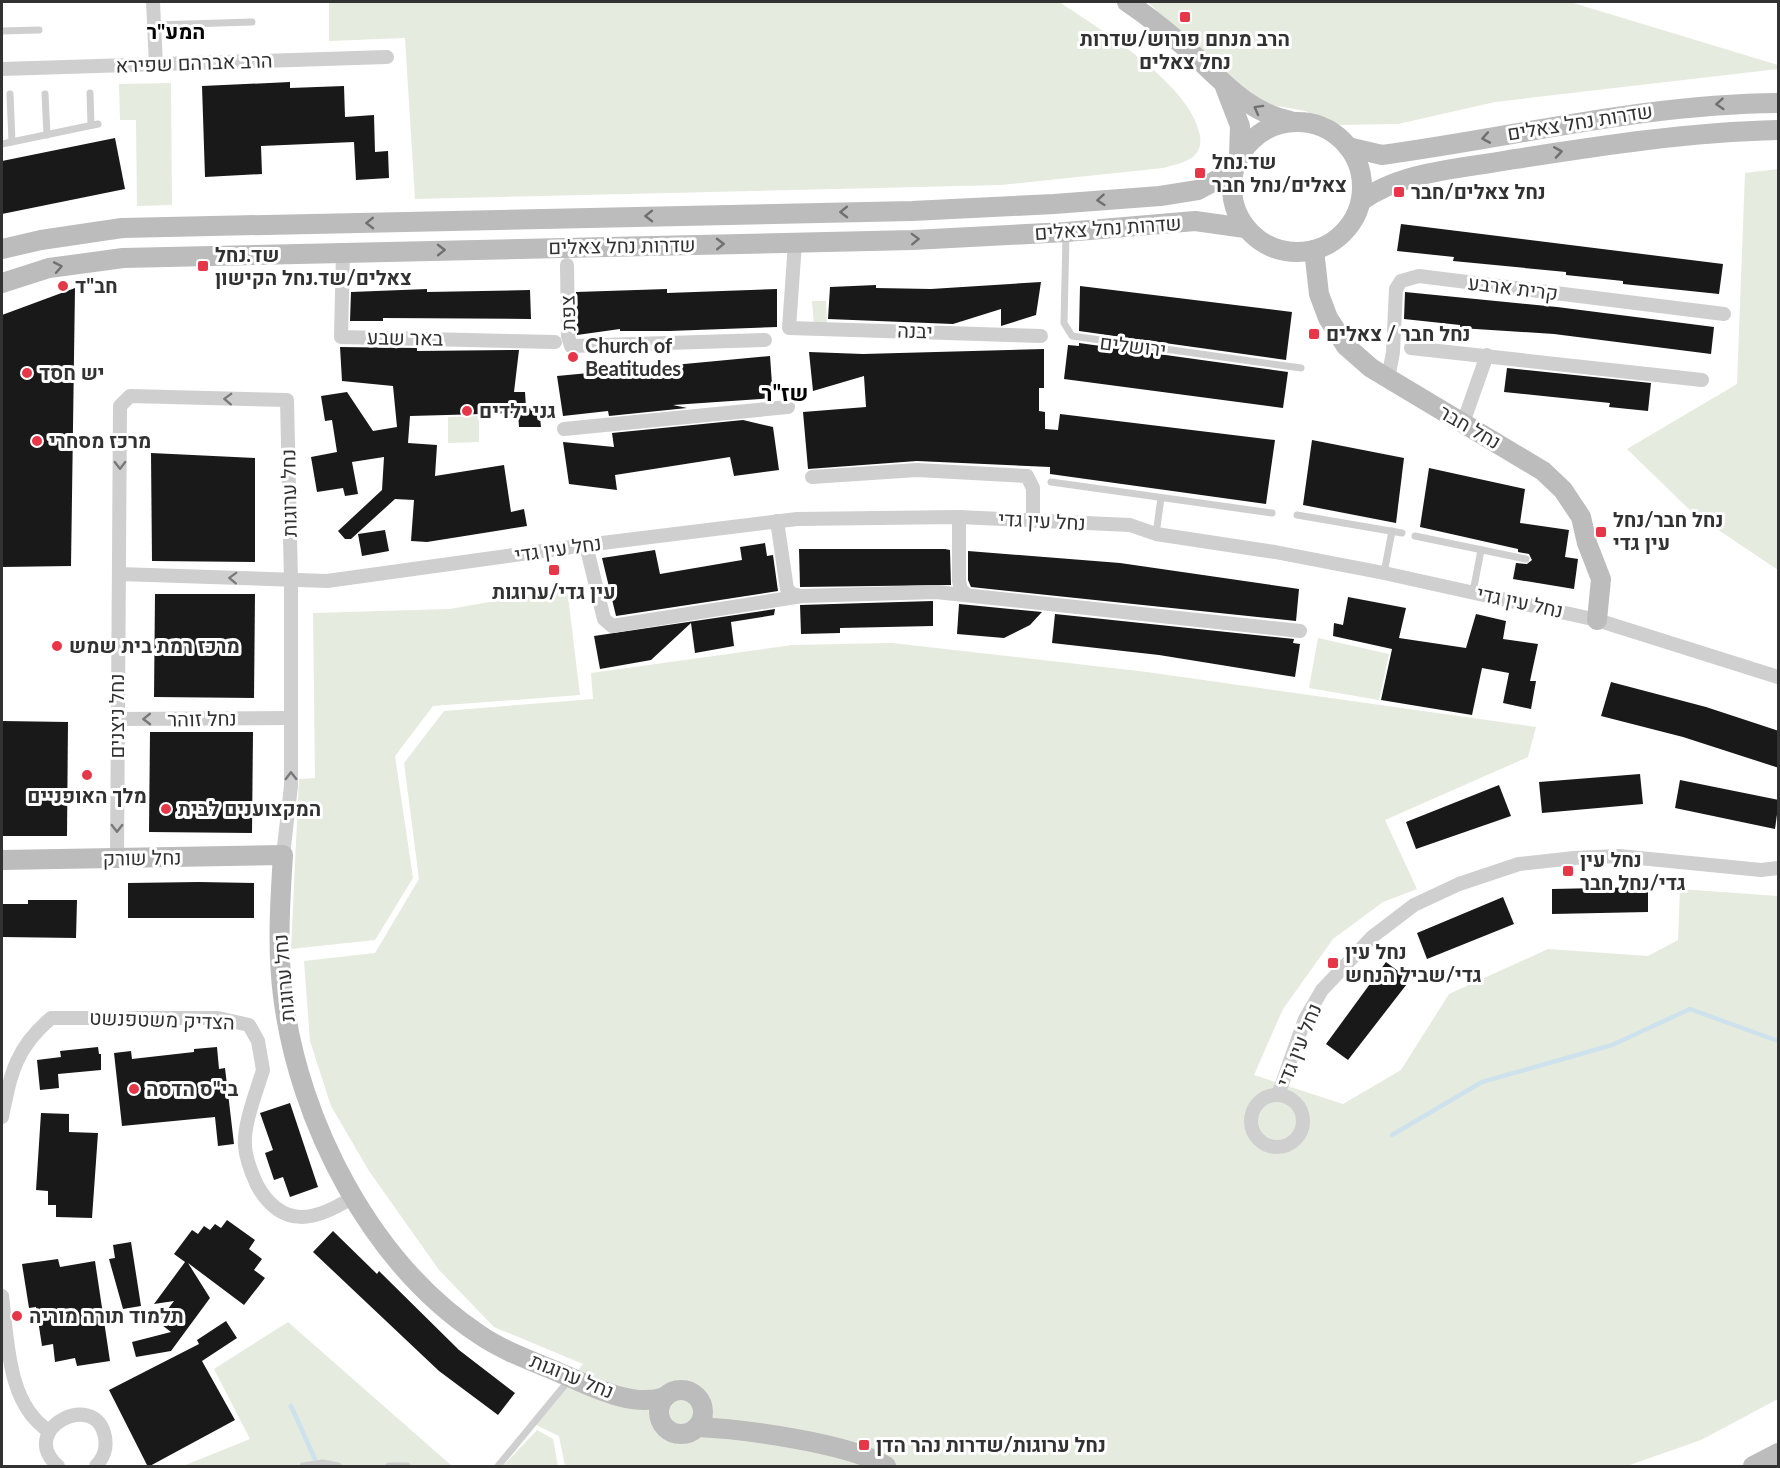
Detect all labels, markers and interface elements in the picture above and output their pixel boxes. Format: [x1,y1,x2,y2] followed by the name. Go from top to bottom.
[1178,10,1192,24] marker: הרב מנחם פורוש/שדרות נחל צאלים
[147,18,205,43] district label: המע"ר
[1080,26,1290,73] place label: הרב מנחם פורוש/שדרות נחל צאלים
[115,47,273,77] street label: הרב אברהם שפירא
[1505,98,1654,144] street label: שדרות נחל צאלים
[1716,98,1725,111] one-way arrow
[1254,104,1264,116] one-way arrow
[1481,131,1491,144] one-way arrow
[1554,147,1563,159] one-way arrow
[1212,149,1347,196] place label: שד.נחל צאלים/נחל חבר
[1193,166,1207,180] marker: שד.נחל צאלים/נחל חבר
[1411,179,1546,203] place label: נחל צאלים/חבר
[1392,185,1406,199] marker: נחל צאלים/חבר
[1097,193,1106,206] one-way arrow
[839,206,848,218] one-way arrow
[644,210,653,223] one-way arrow
[1034,210,1182,244] street label: שדרות נחל צאלים
[365,216,374,229] one-way arrow
[548,232,696,258] street label: שדרות נחל צאלים
[910,233,919,246] one-way arrow
[715,238,724,250] one-way arrow
[215,242,412,289] place label: שד.נחל צאלים/שד.נחל הקישון
[436,244,445,256] one-way arrow
[196,259,210,273] marker: שד.נחל צאלים/שד.נחל הקישון
[52,261,62,274] one-way arrow
[1467,270,1560,304] street label: קרית ארבע
[75,273,118,297] place label: חב"ד
[56,279,70,293] marker: חב"ד
[554,295,580,331] street label: צפת
[897,317,933,343] street label: יבנה
[1326,321,1471,345] place label: נחל חבר / צאלים
[367,324,444,350] street label: באר שבע
[1307,327,1321,341] marker: נחל חבר / צאלים
[1099,329,1168,361] street label: ירושלים
[585,333,681,380] place label: Church of Beatitudes
[566,350,580,364] marker: Church of Beatitudes
[39,360,105,384] place label: יש חסד
[20,366,34,380] marker: יש חסד
[761,379,809,406] district label: שז"ר
[224,392,233,405] one-way arrow
[479,398,556,422] place label: גני ילדים
[1435,399,1506,453] street label: נחל חבר
[460,404,474,418] marker: גני ילדים
[49,428,151,452] place label: מרכז מסחרי
[30,434,44,448] marker: מרכז מסחרי
[275,449,301,537] street label: נחל ערוגות
[114,460,126,469] one-way arrow
[998,506,1086,534] street label: נחל עין גדי
[1613,507,1723,554] place label: נחל חבר/נחל עין גדי
[1594,525,1608,539] marker: נחל חבר/נחל עין גדי
[513,530,603,566] street label: נחל עין גדי
[547,563,561,577] marker: עין גדי/ערוגות
[228,572,237,585] one-way arrow
[492,579,616,603] place label: עין גדי/ערוגות
[1475,580,1565,622] street label: נחל עין גדי
[69,633,240,657] place label: מרכז רמת בית שמש
[50,639,64,653] marker: מרכז רמת בית שמש
[104,674,128,758] street label: נחל ניצנים
[167,705,237,731] street label: נחל זוהר
[142,713,151,725] one-way arrow
[80,768,94,782] marker: מלך האופניים
[284,772,297,781] one-way arrow
[27,783,147,807] place label: מלך האופניים
[178,796,321,820] place label: המקצוענים לבית
[159,802,173,816] marker: המקצוענים לבית
[111,823,123,832] one-way arrow
[102,844,182,870] street label: נחל שורק
[1580,847,1686,894] place label: נחל עין גדי/נחל חבר
[1561,864,1575,878] marker: נחל עין גדי/נחל חבר
[267,933,299,1023] street label: נחל ערוגות
[1345,939,1482,986] place label: נחל עין גדי/שביל הנחש
[1326,956,1340,970] marker: נחל עין גדי/שביל הנחש
[1271,1000,1326,1090] street label: נחל עין גדי
[89,1004,235,1034] street label: הצדיק משטפנשט
[146,1076,238,1100] place label: בי"ס הדסה
[127,1082,141,1096] marker: בי"ס הדסה
[29,1303,184,1327] place label: תלמוד תורה מוריה
[10,1309,24,1323] marker: תלמוד תורה מוריה
[527,1347,618,1403] street label: נחל ערוגות
[876,1432,1106,1456] place label: נחל ערוגות/שדרות נהר הדן
[857,1438,871,1452] marker: נחל ערוגות/שדרות נהר הדן

